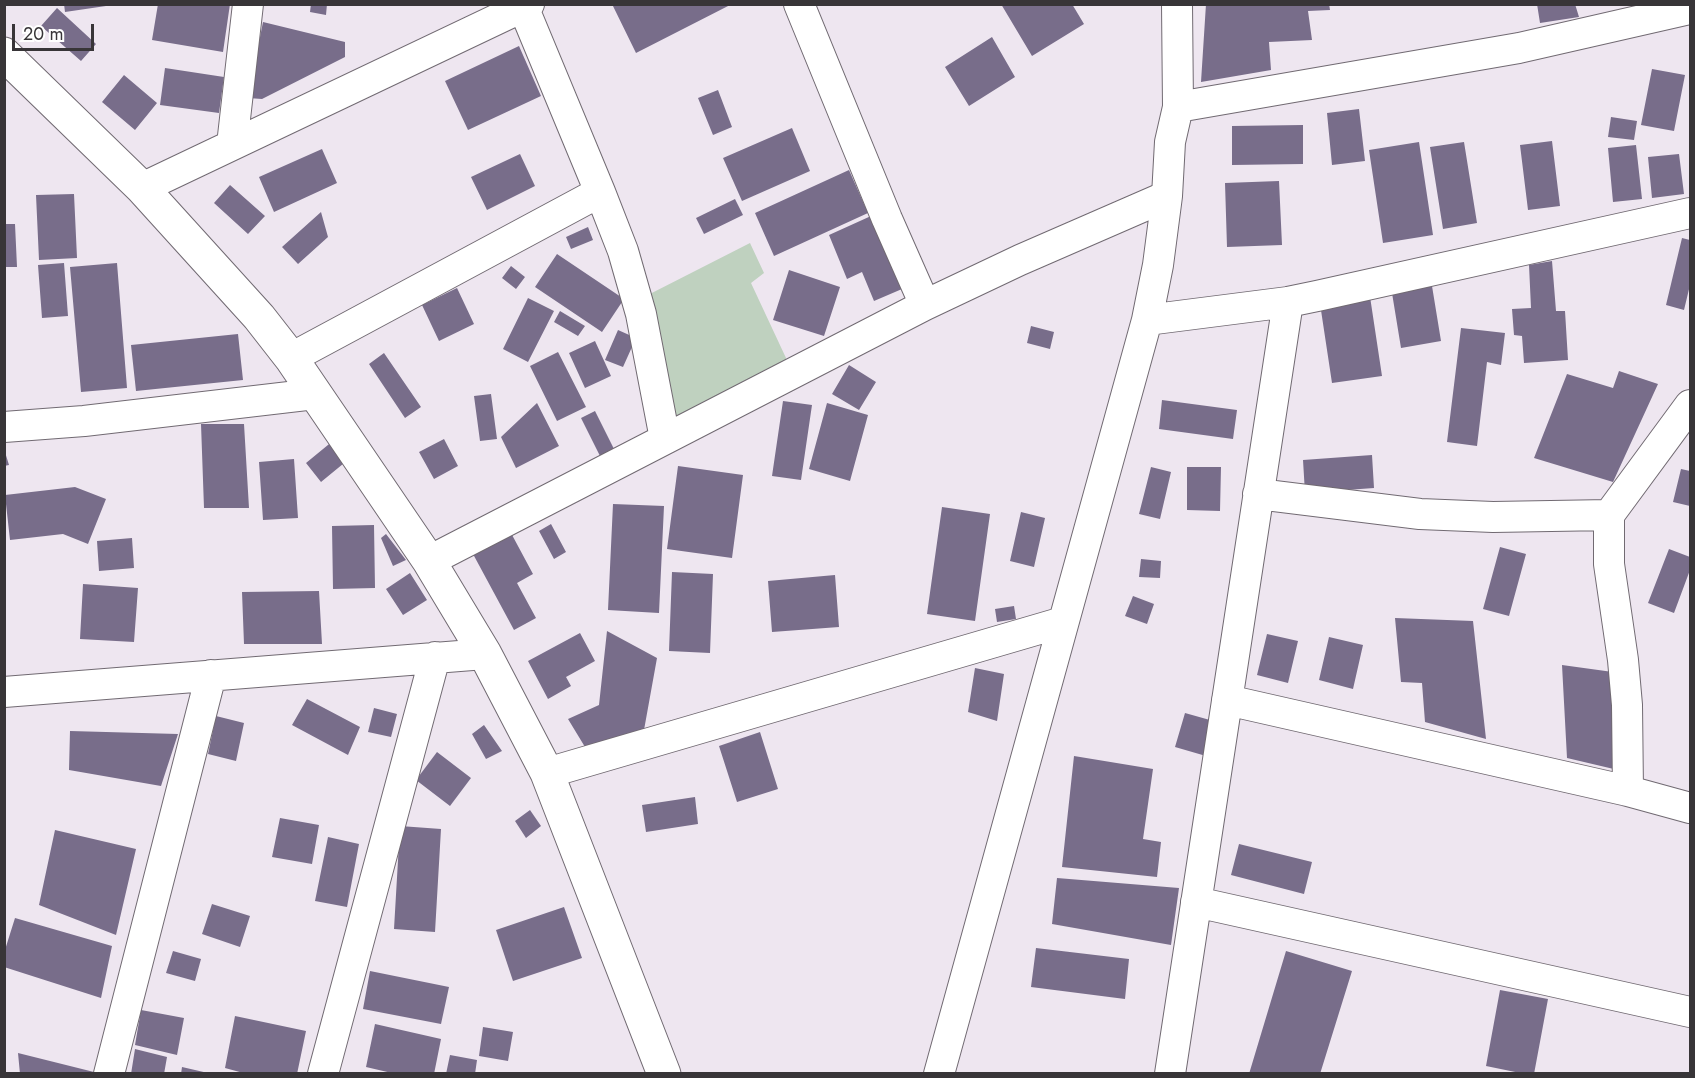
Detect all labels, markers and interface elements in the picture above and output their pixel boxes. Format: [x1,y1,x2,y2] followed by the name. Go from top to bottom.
[15,12,98,50] scale bar
[23,21,63,47] text: 20 m

